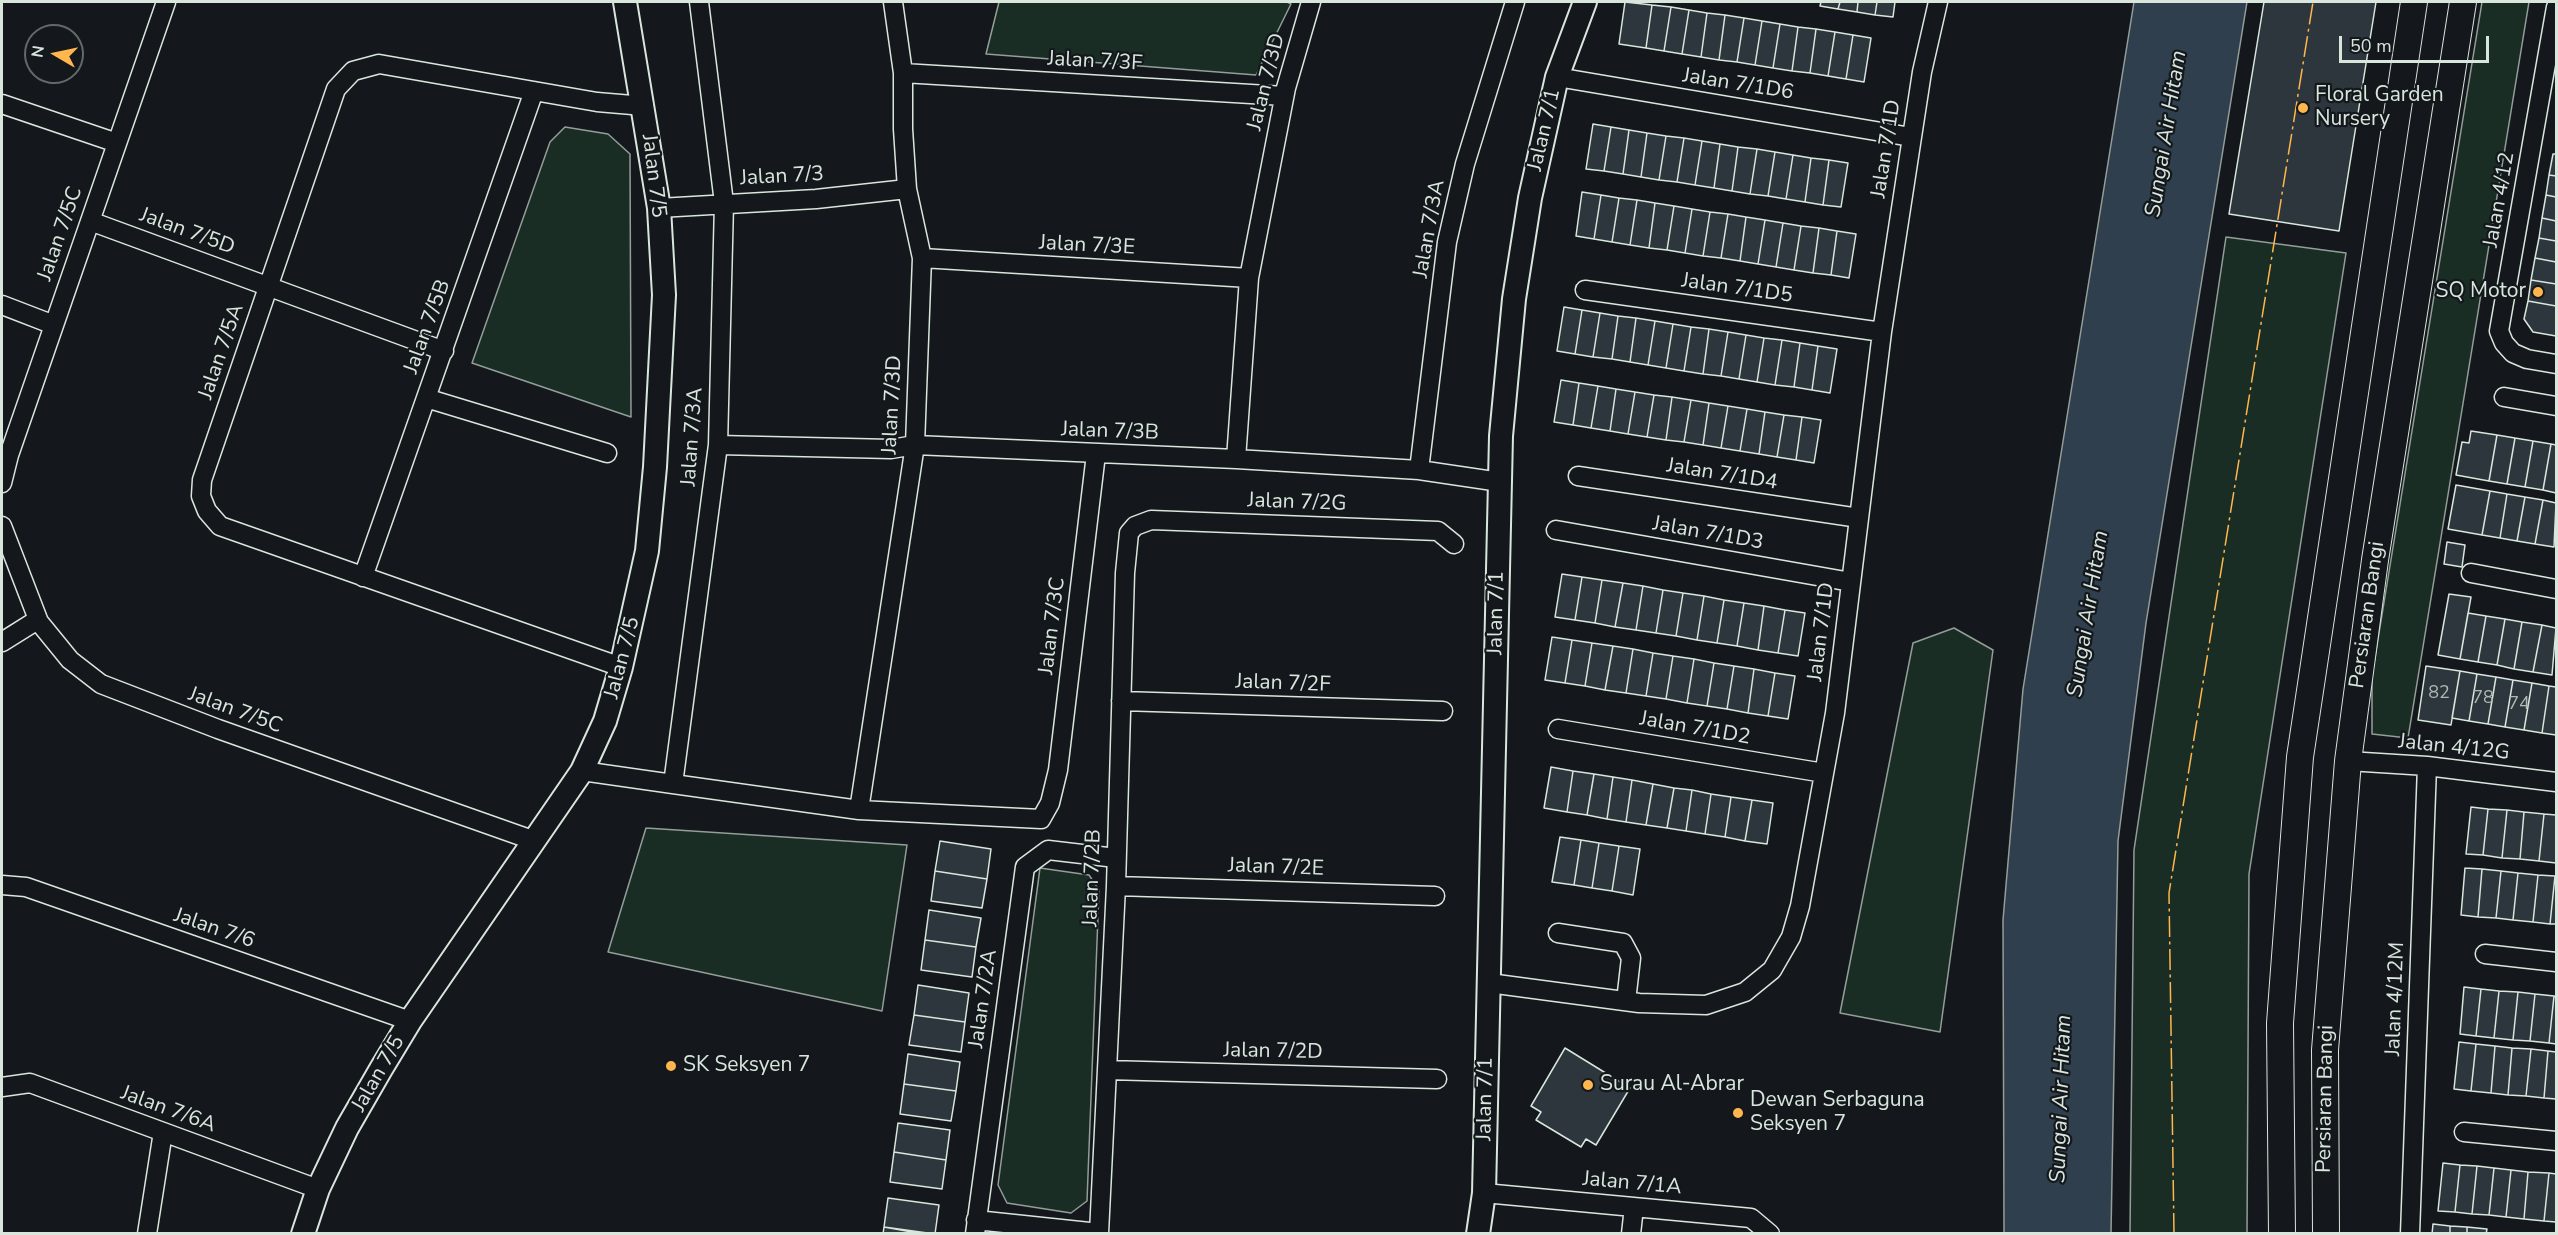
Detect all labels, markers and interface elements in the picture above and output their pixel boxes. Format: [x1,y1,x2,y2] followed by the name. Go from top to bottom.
[24,24,84,84] north arrow
[2342,24,2492,62] scale bar
[1243,31,1291,133] street label: Jalan 7/3D
[2350,34,2392,58] text: 50 m
[26,44,50,59] text: N
[1047,47,1143,77] street label: Jalan 7/3F
[2141,49,2193,219] water label: Sungai Air Hitam
[1681,64,1795,106] street label: Jalan 7/1D6
[2315,83,2444,133] place label: Floral Garden Nursery
[1523,86,1567,174] street label: Jalan 7/1
[1867,98,1907,200] street label: Jalan 7/1D
[2296,101,2310,115] marker: Floral Garden Nursery
[635,133,671,219] street label: Jalan 7/5
[2479,150,2521,250] street label: Jalan 4/12
[740,162,824,192] street label: Jalan 7/3
[1409,178,1451,280] street label: Jalan 7/3A
[33,184,89,284] street label: Jalan 7/5C
[136,203,238,261] street label: Jalan 7/5D
[1038,231,1136,261] street label: Jalan 7/3E
[1680,269,1794,309] street label: Jalan 7/1D5
[399,277,457,377] street label: Jalan 7/5B
[2436,279,2526,305] place label: SQ Motor
[2531,285,2545,299] marker: SQ Motor
[194,301,250,403] street label: Jalan 7/5A
[878,355,908,455] street label: Jalan 7/3D
[677,387,709,487] street label: Jalan 7/3A
[1061,418,1159,446] street label: Jalan 7/3B
[1665,454,1779,496] street label: Jalan 7/1D4
[1247,489,1347,517] street label: Jalan 7/2G
[1651,512,1765,556] street label: Jalan 7/1D3
[2063,529,2115,699] water label: Sungai Air Hitam
[2345,540,2391,690] street label: Persiaran Bangi
[1484,571,1510,655] street label: Jalan 7/1
[1035,576,1071,676] street label: Jalan 7/3C
[1803,581,1841,683] street label: Jalan 7/1D
[600,614,646,702] street label: Jalan 7/5
[1235,670,1331,698] street label: Jalan 7/2F
[185,682,285,740] street label: Jalan 7/5C
[2428,683,2450,705] house number: 82
[2472,688,2494,710] house number: 78
[2508,694,2530,716] house number: 74
[1638,707,1752,751] street label: Jalan 7/1D2
[2397,730,2511,766] street label: Jalan 4/12G
[1079,829,1107,927] street label: Jalan 7/2B
[1228,854,1324,882] street label: Jalan 7/2E
[170,903,258,955] street label: Jalan 7/6
[2381,941,2411,1057] street label: Jalan 4/12M
[965,948,1003,1050] street label: Jalan 7/2A
[2046,1014,2078,1184] water label: Sungai Air Hitam
[2312,1025,2340,1173] street label: Persiaran Bangi
[347,1031,411,1117] street label: Jalan 7/5
[1223,1039,1323,1065] street label: Jalan 7/2D
[683,1053,810,1079] place label: SK Seksyen 7
[1473,1057,1499,1141] street label: Jalan 7/1
[664,1059,678,1073] marker: SK Seksyen 7
[1600,1072,1744,1098] place label: Surau Al-Abrar
[1581,1078,1595,1092] marker: Surau Al-Abrar
[117,1081,219,1139] street label: Jalan 7/6A
[1750,1088,1925,1138] place label: Dewan Serbaguna Seksyen 7
[1731,1106,1745,1120] marker: Dewan Serbaguna Seksyen 7
[1582,1167,1682,1201] street label: Jalan 7/1A

